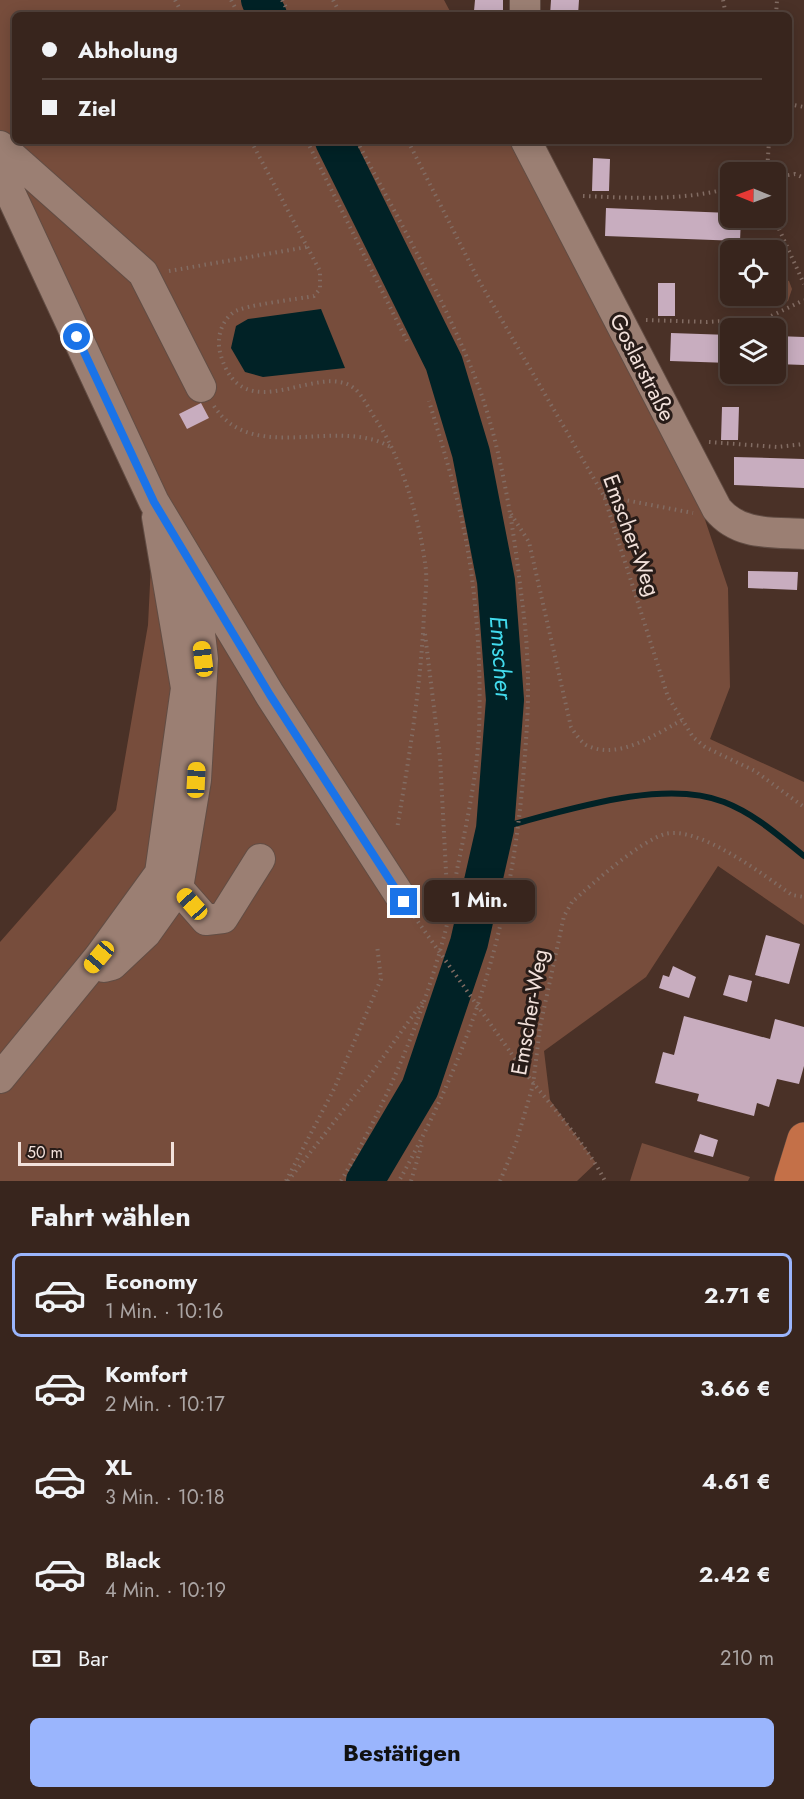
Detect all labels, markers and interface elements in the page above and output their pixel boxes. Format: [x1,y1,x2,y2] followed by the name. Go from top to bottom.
[78,34,178,66] text: Abholung
[78,92,116,124] text: Ziel
[720,162,786,228] north arrow
[720,162,786,384] map controls
[720,240,786,306] button: locate
[602,308,684,426] street label: Goslarstraße
[720,318,786,384] button: layers
[63,323,90,350] route start
[595,470,669,600] street label: Emscher-Weg
[481,615,523,703] water label: Emscher
[192,640,214,678] car
[186,762,206,798] car
[425,881,536,923] callout: 1 Min.
[173,885,211,923] car
[451,886,508,915] text: 1 Min.
[390,888,417,915] route end
[81,937,117,977] car
[502,946,556,1078] street label: Emscher-Weg
[18,1139,174,1166] scale bar
[27,1141,63,1164] text: 50 m
[30,1197,191,1236] text: Fahrt wählen
[105,1265,197,1297] text: Economy
[33,1268,87,1322] icon: car
[704,1279,771,1311] text: 2.71 €
[105,1297,223,1326] text: 1 Min. · 10:16
[105,1358,187,1390] text: Komfort
[33,1361,87,1415] icon: car
[700,1372,771,1404] text: 3.66 €
[105,1390,225,1419] text: 2 Min. · 10:17
[105,1451,132,1483] text: XL
[33,1454,87,1508] icon: car
[702,1465,771,1497] text: 4.61 €
[105,1483,225,1512] text: 3 Min. · 10:18
[105,1544,161,1576] text: Black
[33,1547,87,1601] icon: car
[699,1558,771,1590] text: 2.42 €
[105,1576,226,1605] text: 4 Min. · 10:19
[30,1642,63,1675] icon: cash
[78,1642,108,1674] text: Bar
[720,1644,774,1673] text: 210 m
[30,1718,774,1787] button: Bestätigen

